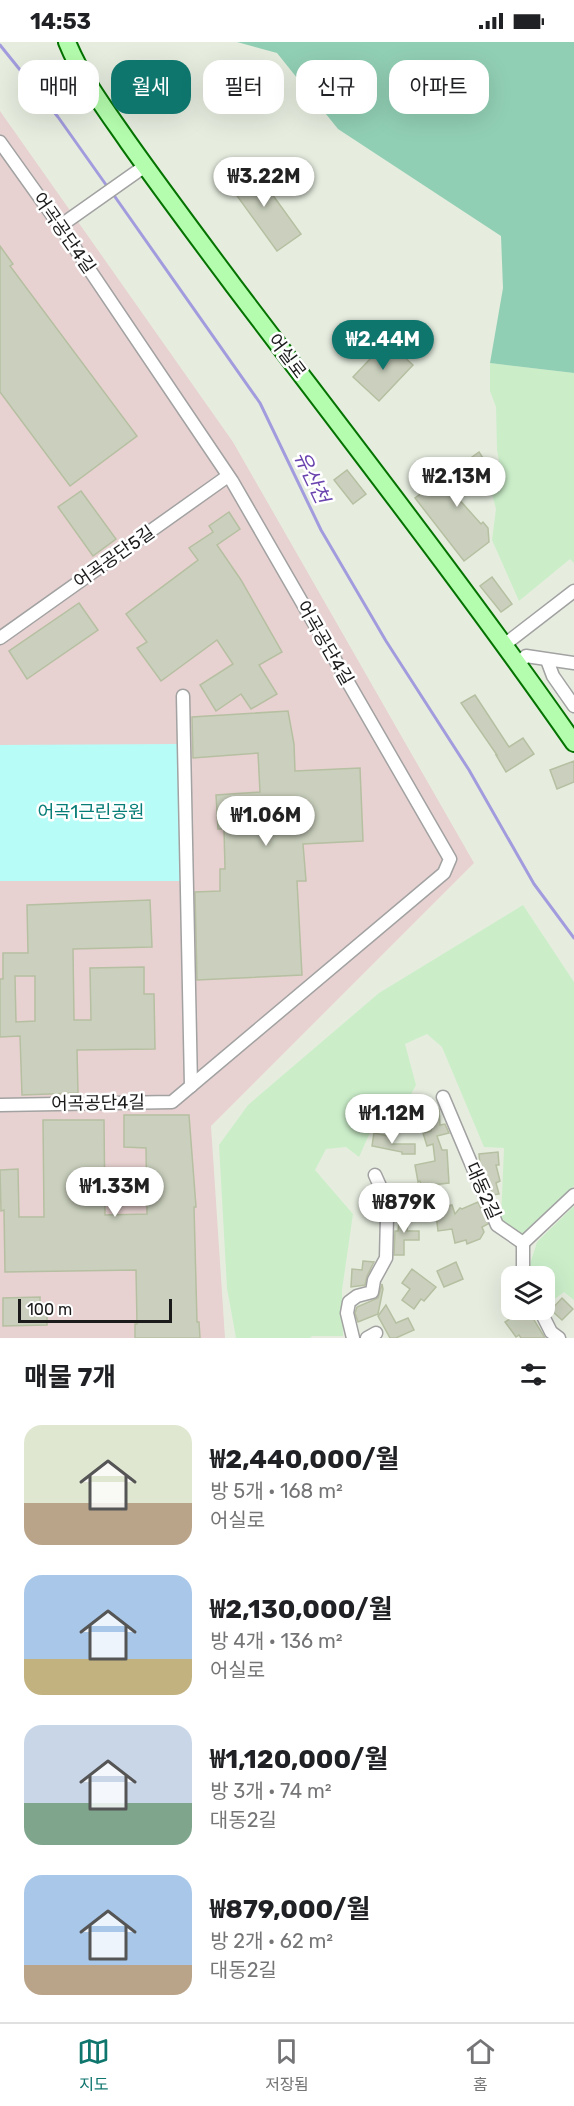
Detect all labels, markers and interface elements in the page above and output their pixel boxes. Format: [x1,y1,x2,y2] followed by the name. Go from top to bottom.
[30,8,91,35] text: 14:53
[18,60,99,114] chip: 매매
[111,60,191,114] chip: 월세
[203,60,284,114] chip: 필터
[296,60,377,114] chip: 신규
[389,60,489,114] chip: 아파트
[215,157,313,208] pin: ₩3.22M
[227,164,301,188] text: ₩3.22M
[28,188,100,278] street label: 어곡공단4길
[334,320,432,371] pin: ₩2.44M
[346,327,420,351] text: ₩2.44M
[263,330,311,382] street label: 어실로
[289,447,336,509] water label: 유산천
[408,457,506,508] pin: ₩2.13M
[423,464,491,488] text: ₩2.13M
[69,521,159,593] street label: 어곡공단5길
[292,597,358,689] street label: 어곡공단4길
[217,796,315,847] pin: ₩1.06M
[37,801,145,823] park label: 어곡1근린공원
[231,803,301,827] text: ₩1.06M
[51,1091,145,1115] street label: 어곡공단4길
[343,1094,441,1145] pin: ₩1.12M
[359,1101,425,1125] text: ₩1.12M
[461,1159,505,1223] street label: 대동2길
[66,1167,164,1218] pin: ₩1.33M
[80,1174,150,1198] text: ₩1.33M
[362,1183,446,1234] pin: ₩879K
[373,1190,435,1214] text: ₩879K
[501,1266,555,1320] map controls
[501,1266,555,1320] button: layers
[18,1296,172,1324] scale bar
[27,1300,72,1319] text: 100 m
[517,1358,550,1391] icon: filters
[24,1362,116,1393] text: 매물 7개
[210,1444,400,1475] text: ₩2,440,000/월
[72,1449,144,1521] icon: home
[210,1479,343,1503] text: 방 5개 · 168 m²
[210,1508,265,1532] text: 어실로
[210,1594,393,1625] text: ₩2,130,000/월
[72,1599,144,1671] icon: home
[210,1629,343,1653] text: 방 4개 · 136 m²
[210,1658,265,1682] text: 어실로
[210,1744,388,1775] text: ₩1,120,000/월
[72,1749,144,1821] icon: home
[210,1779,332,1803] text: 방 3개 · 74 m²
[210,1808,277,1832] text: 대동2길
[210,1894,370,1925] text: ₩879,000/월
[72,1899,144,1971] icon: home
[210,1929,333,1953] text: 방 2개 · 62 m²
[210,1958,277,1982] text: 대동2길
[77,2035,110,2095] tab: 지도
[265,2035,309,2095] tab: 저장됨
[464,2035,497,2095] tab: 홈

